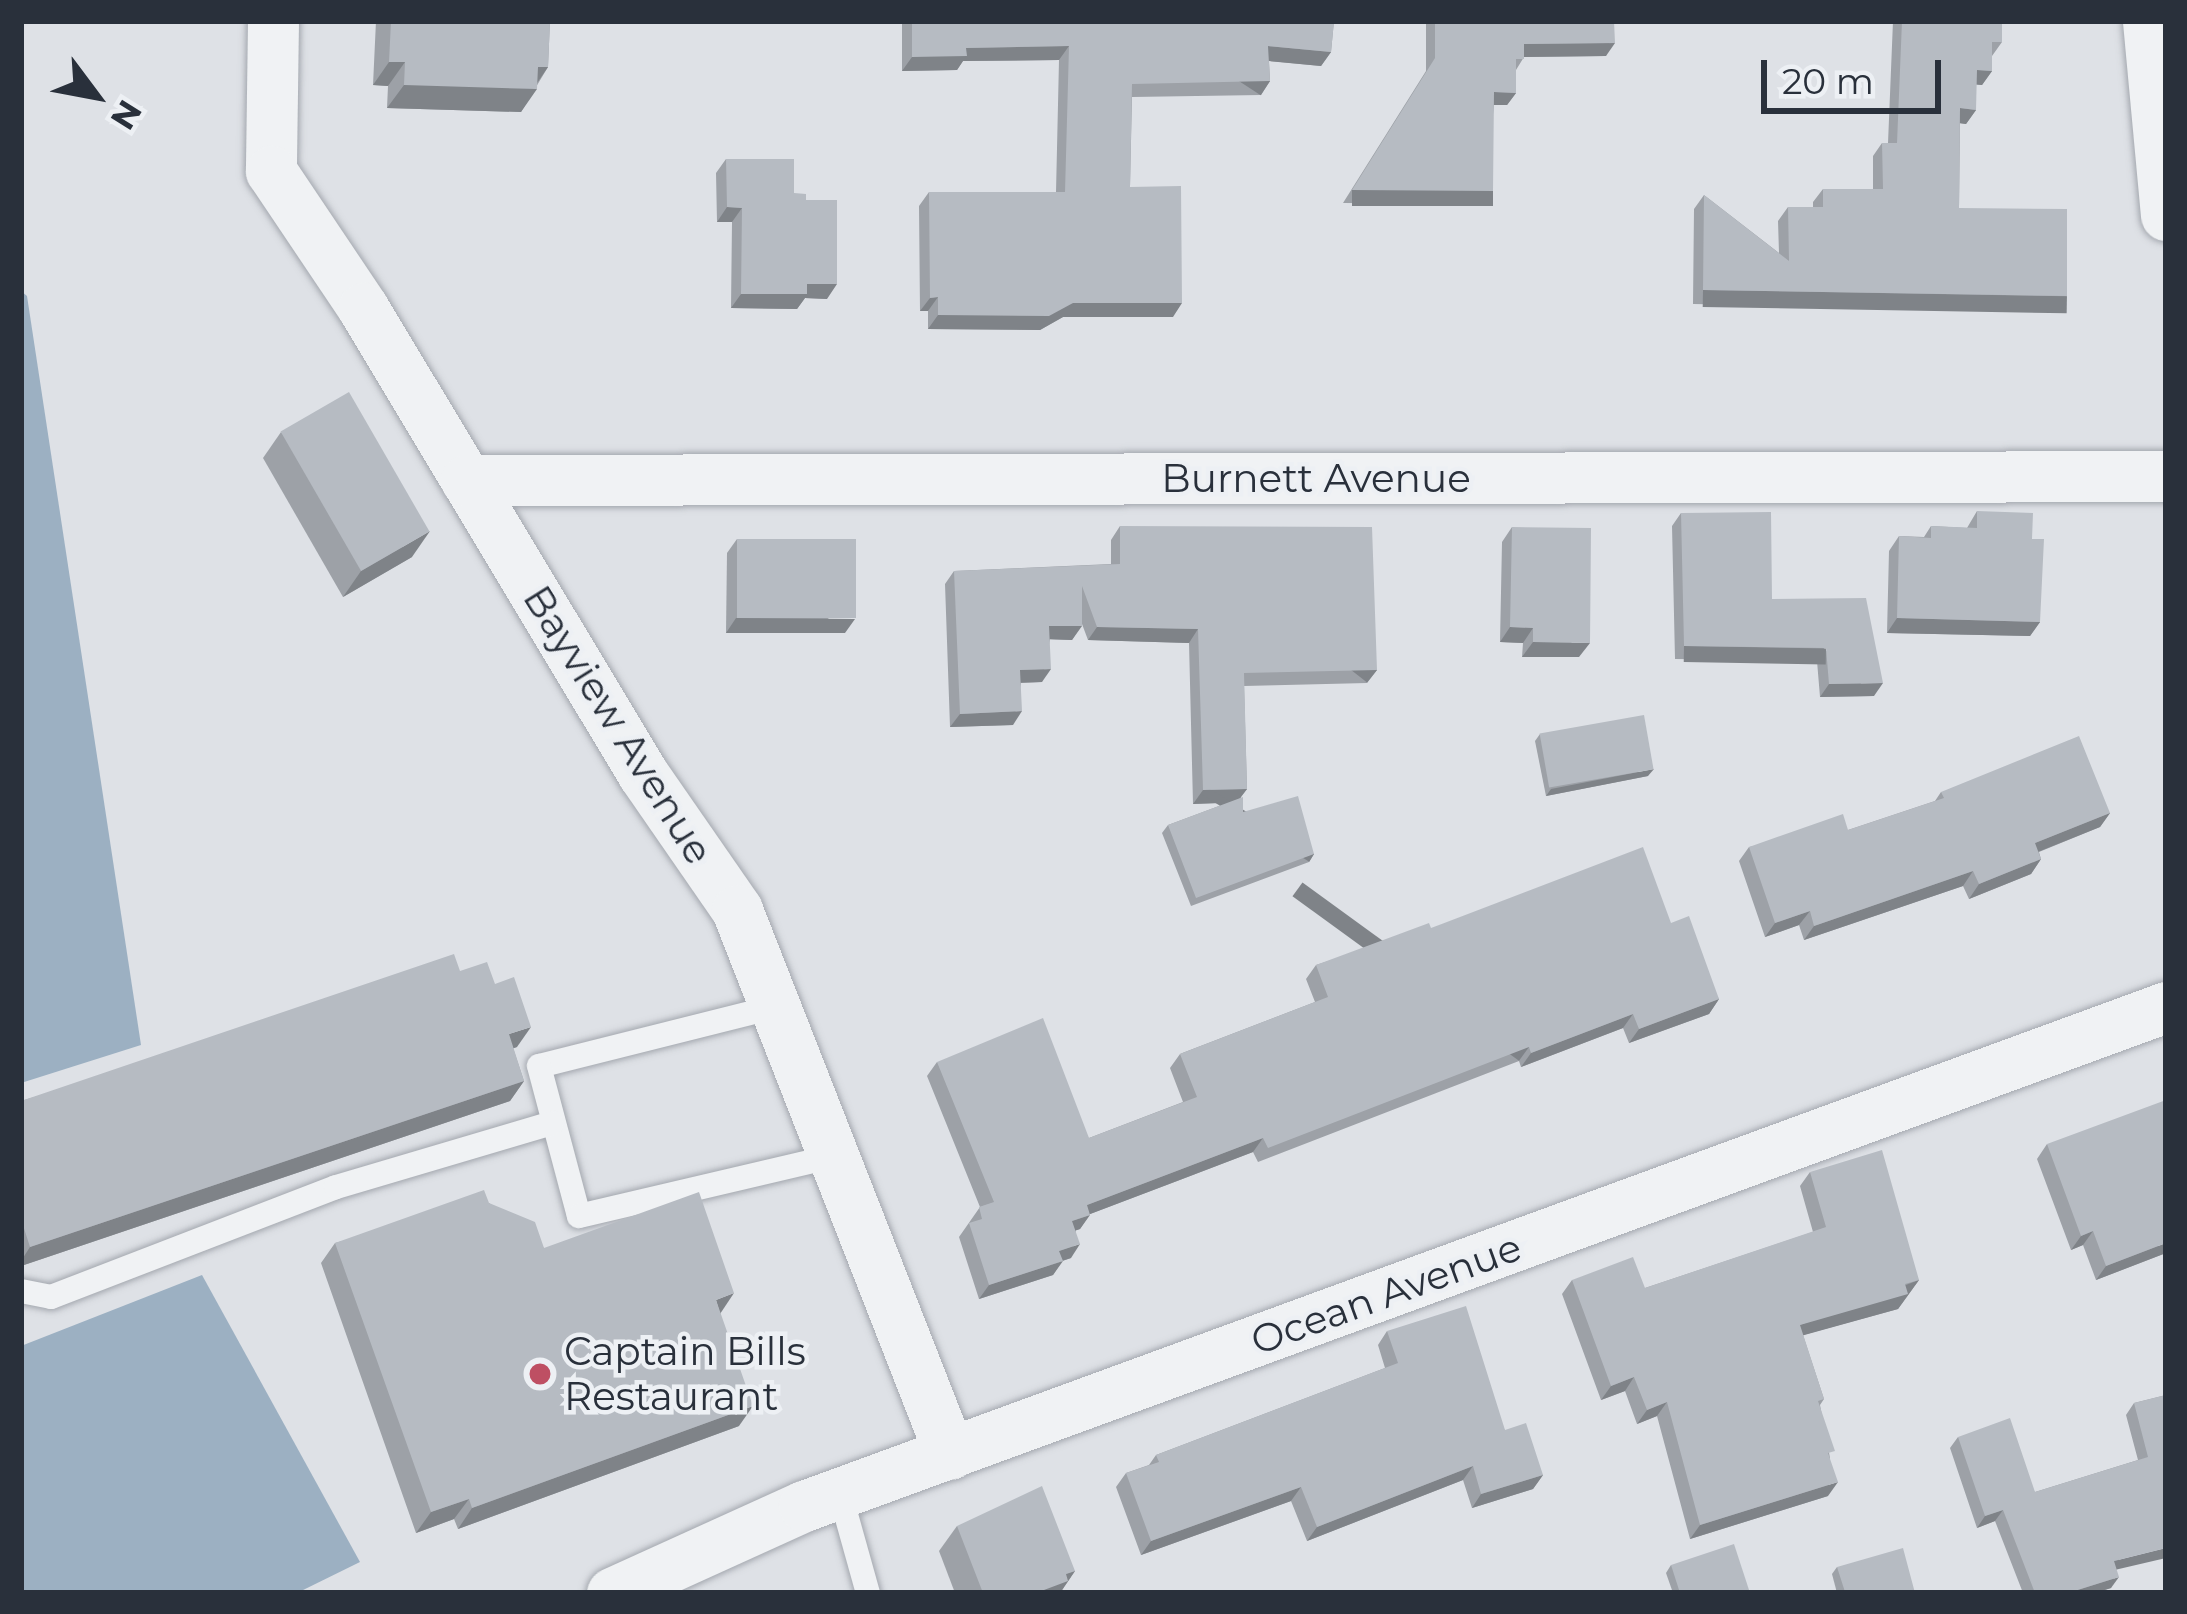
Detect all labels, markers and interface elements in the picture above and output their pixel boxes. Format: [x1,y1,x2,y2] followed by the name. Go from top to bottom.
[36,36,156,156] north arrow
[1767,36,1947,110] scale bar
[1782,59,1874,103] text: 20 m
[103,93,151,137] text: N
[1161,455,1471,501] street label: Burnett Avenue
[514,577,722,873] street label: Bayview Avenue
[1245,1223,1527,1365] street label: Ocean Avenue
[564,1329,806,1420] place label: Captain Bills Restaurant
[527,1361,553,1387] marker: Captain Bills Restaurant

